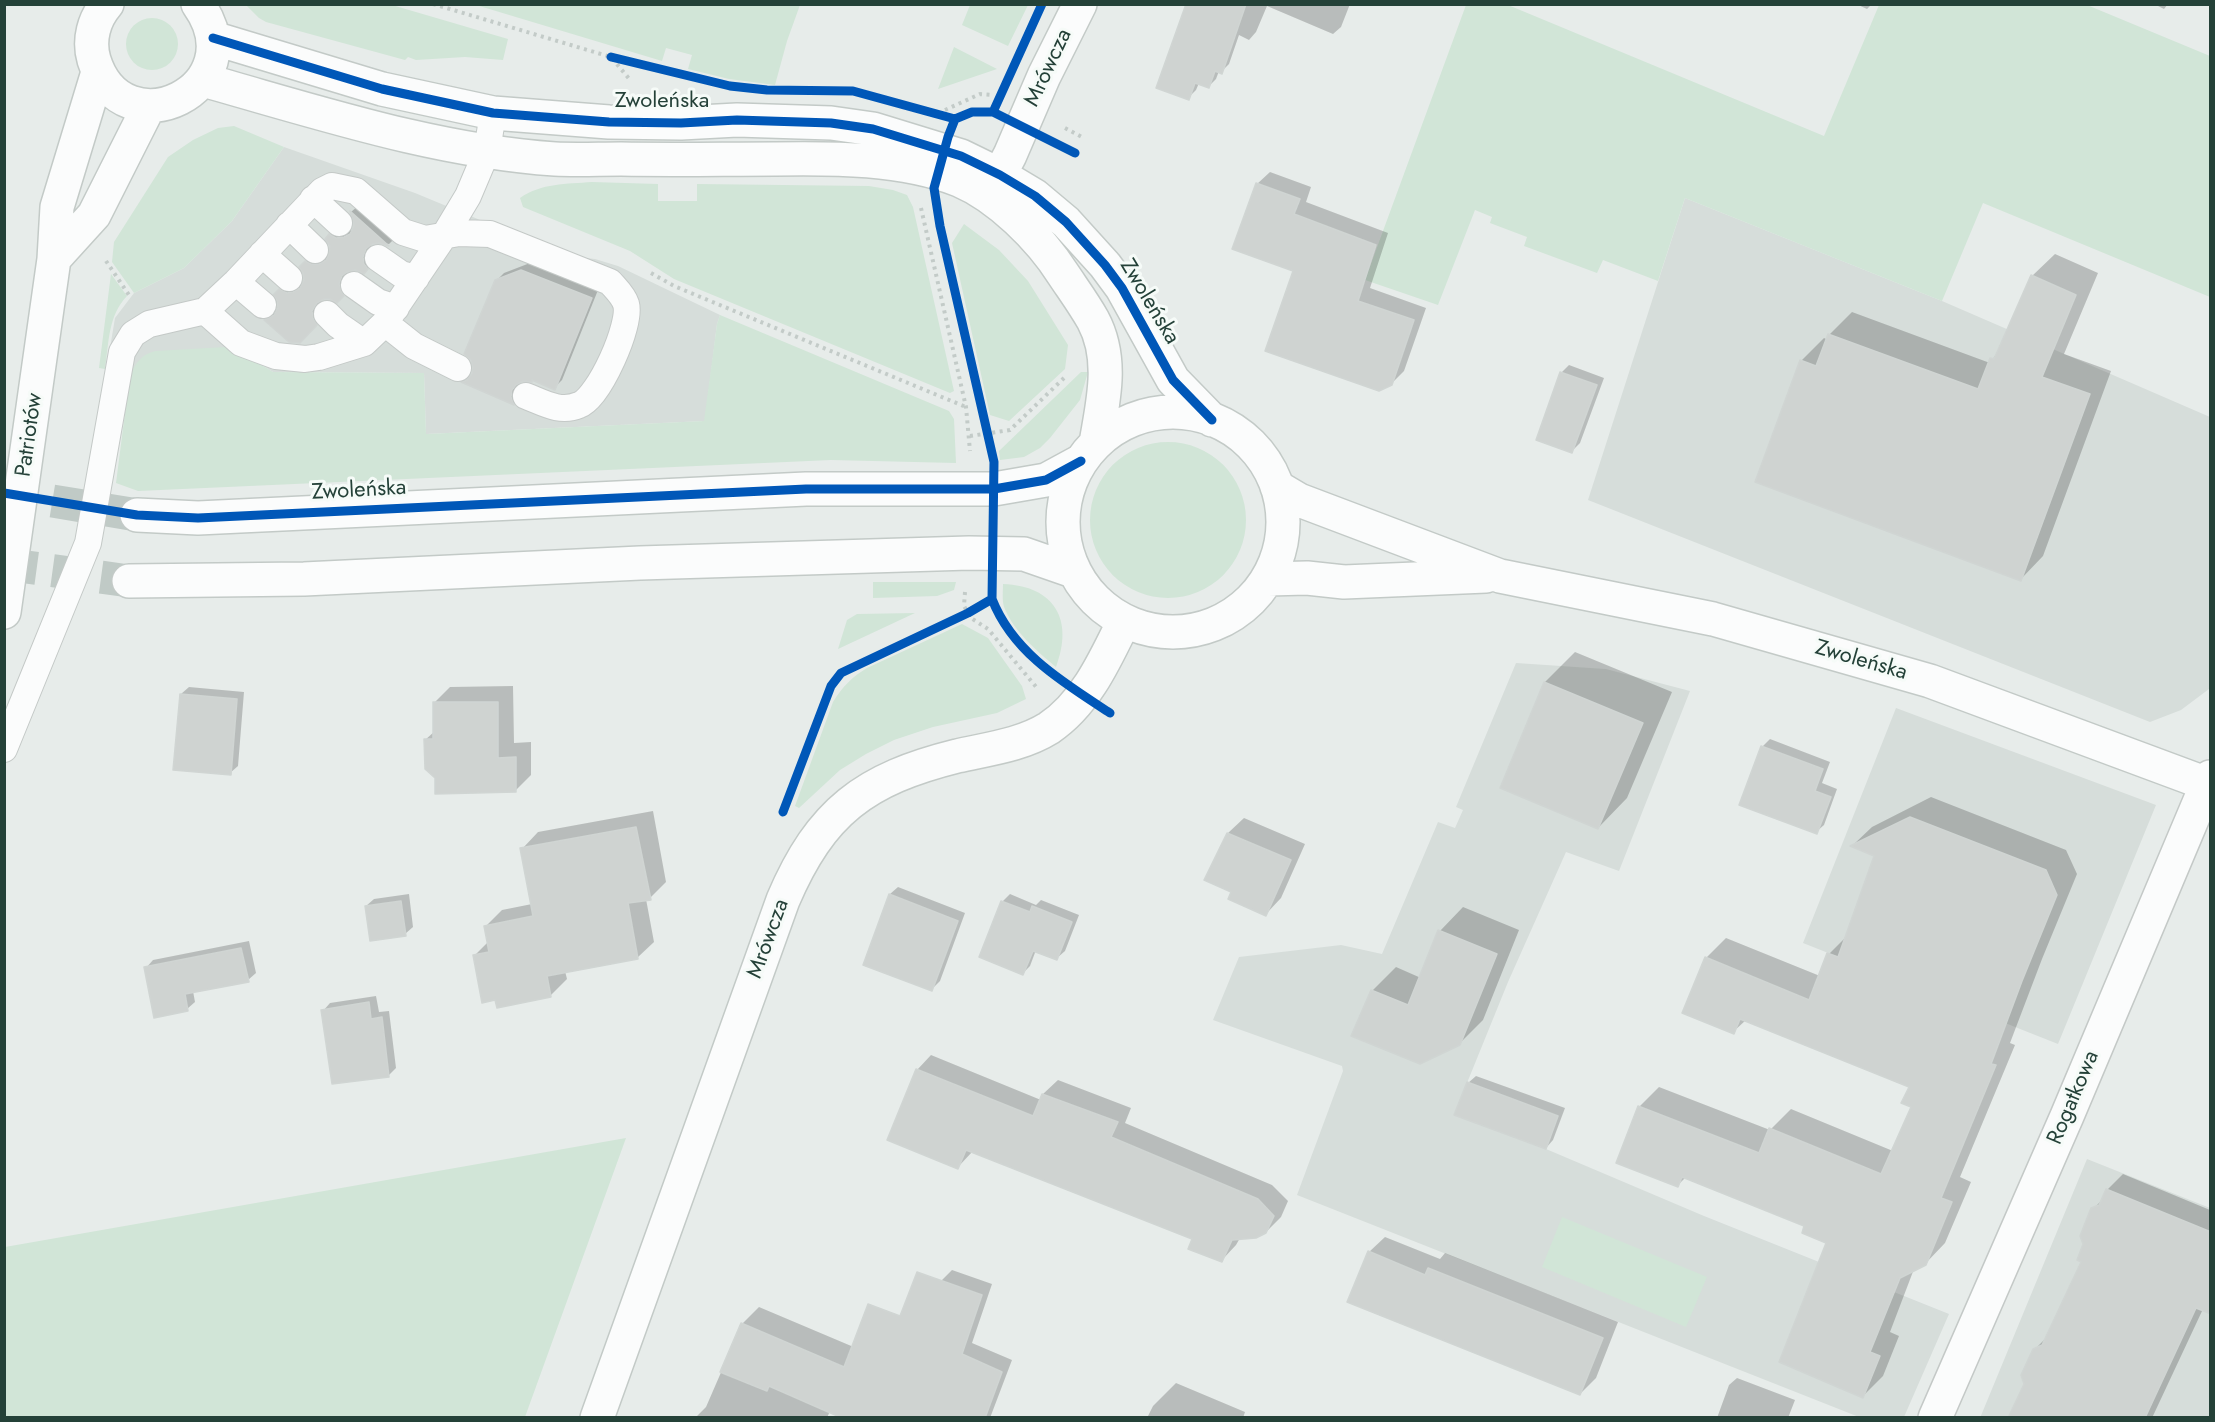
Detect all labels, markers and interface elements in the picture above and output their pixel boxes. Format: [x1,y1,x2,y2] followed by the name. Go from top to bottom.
[1020,25,1078,111] street label: Mrówcza
[615,89,709,115] street label: Zwoleńska
[1113,255,1185,349] street label: Zwoleńska
[11,391,49,479] street label: Patriotów
[311,475,407,507] street label: Zwoleńska
[1812,635,1910,687] street label: Zwoleńska
[742,896,796,982] street label: Mrówcza
[2042,1047,2106,1149] street label: Rogatkowa

